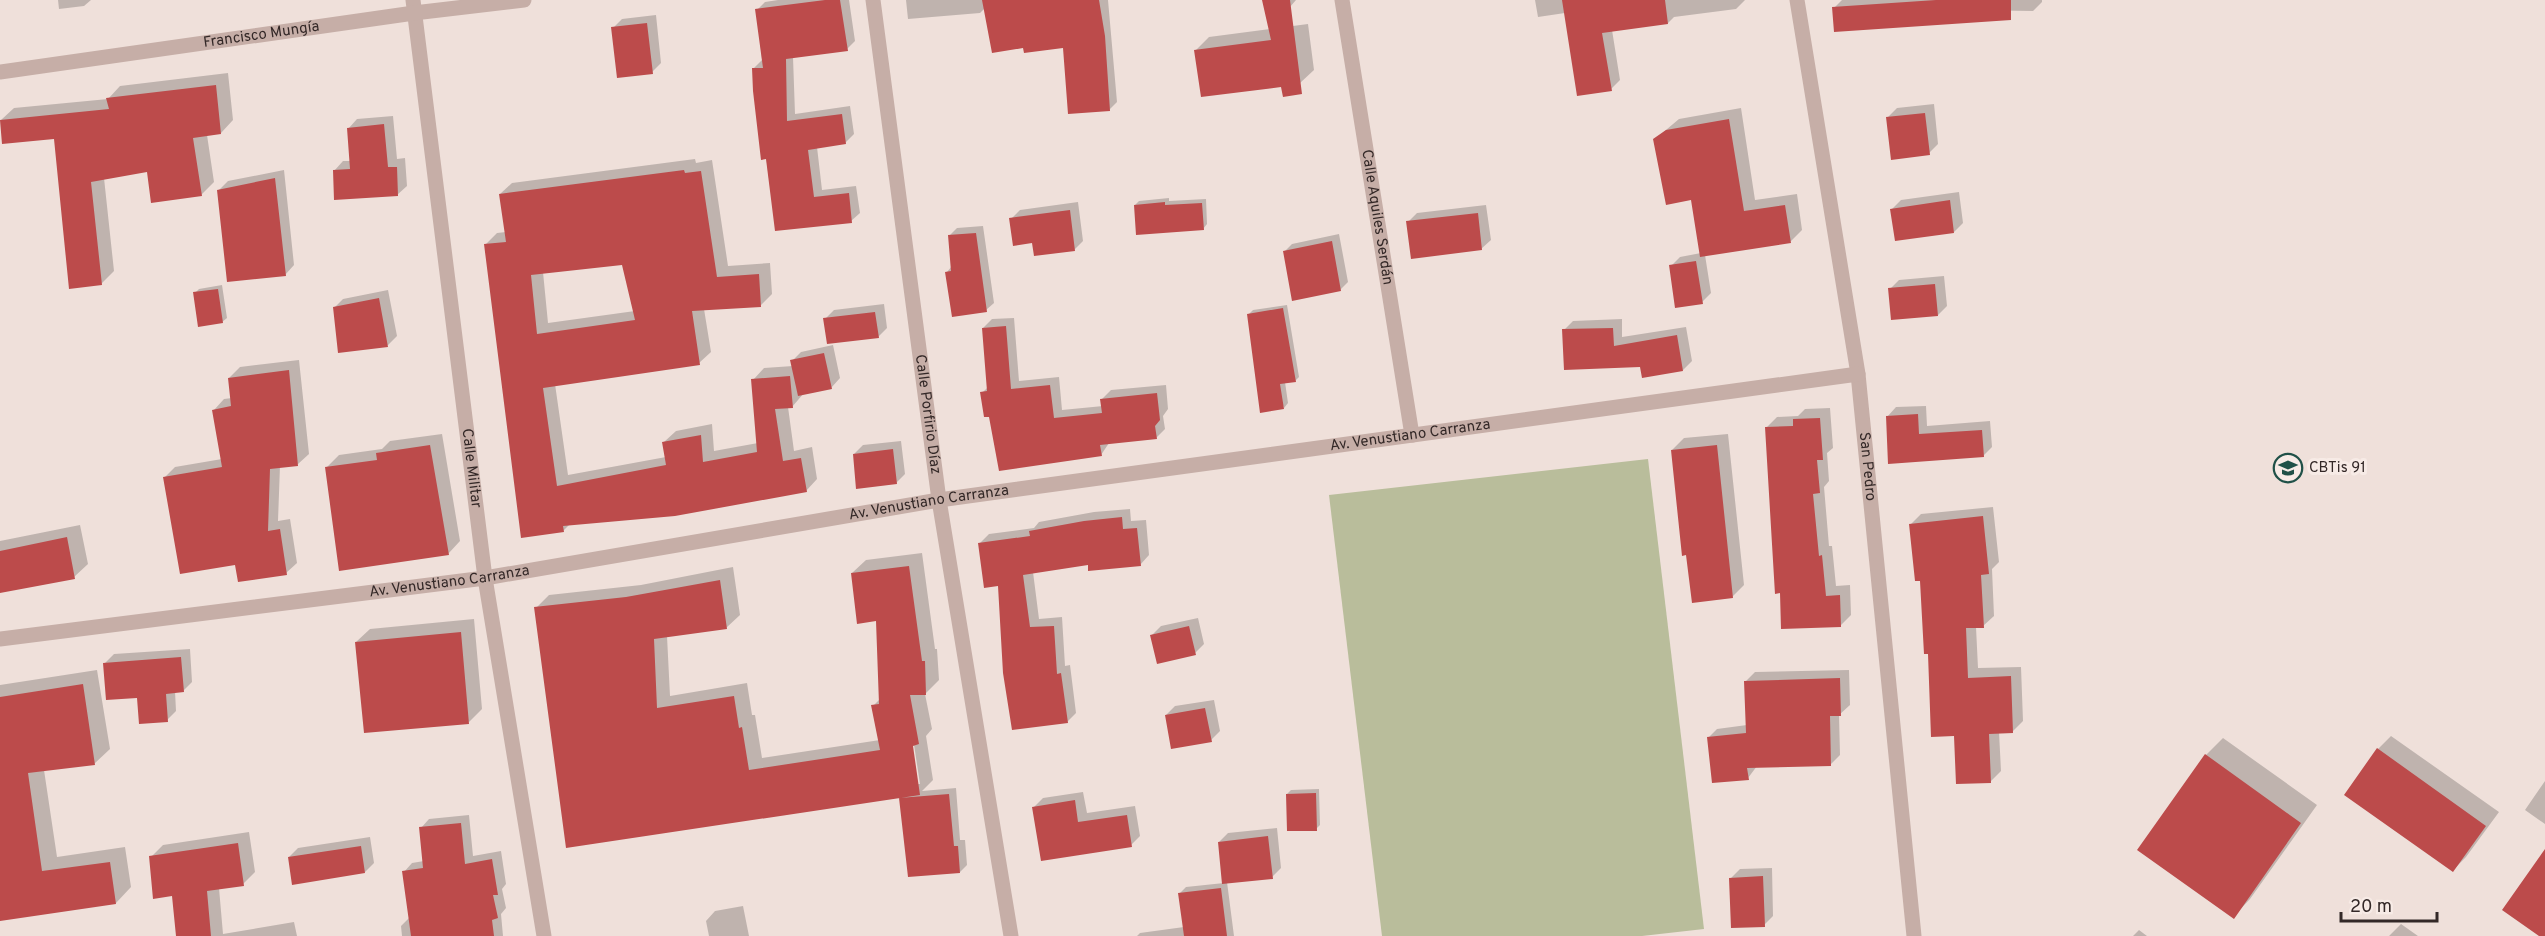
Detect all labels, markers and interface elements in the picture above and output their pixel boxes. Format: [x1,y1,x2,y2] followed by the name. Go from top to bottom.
[202,17,321,52] street label: Francisco Mungía
[1357,148,1397,286] street label: Calle Aquiles Serdán
[910,353,945,475] street label: Calle Porfirio Díaz
[1329,415,1492,456] street label: Av. Venustiano Carranza
[457,427,486,509] street label: Calle Militar
[1854,431,1880,502] street label: San Pedro
[2272,452,2304,484] school or university icon: CBTis 91
[2309,459,2366,478] place label: CBTis 91
[847,481,1010,525] street label: Av. Venustiano Carranza
[368,561,531,602] street label: Av. Venustiano Carranza
[2341,885,2437,923] scale bar
[2350,896,2392,919] text: 20 m

